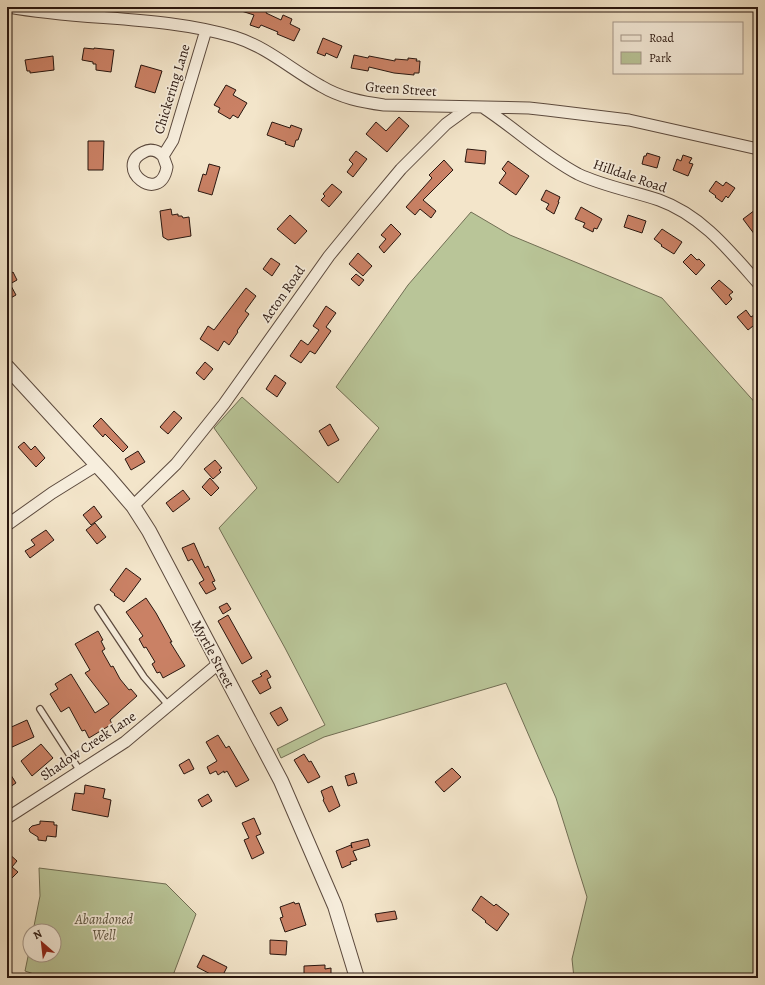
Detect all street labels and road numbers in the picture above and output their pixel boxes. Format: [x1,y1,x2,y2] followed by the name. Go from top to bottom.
[149,42,195,136] street label: Chickering Lane
[365,77,438,101] street label: Green Street
[591,155,670,198] street label: Hilldale Road
[256,262,310,327] street label: Acton Road
[187,617,239,692] street label: Myrtle Street
[36,707,140,785] street label: Shadow Creek Lane

